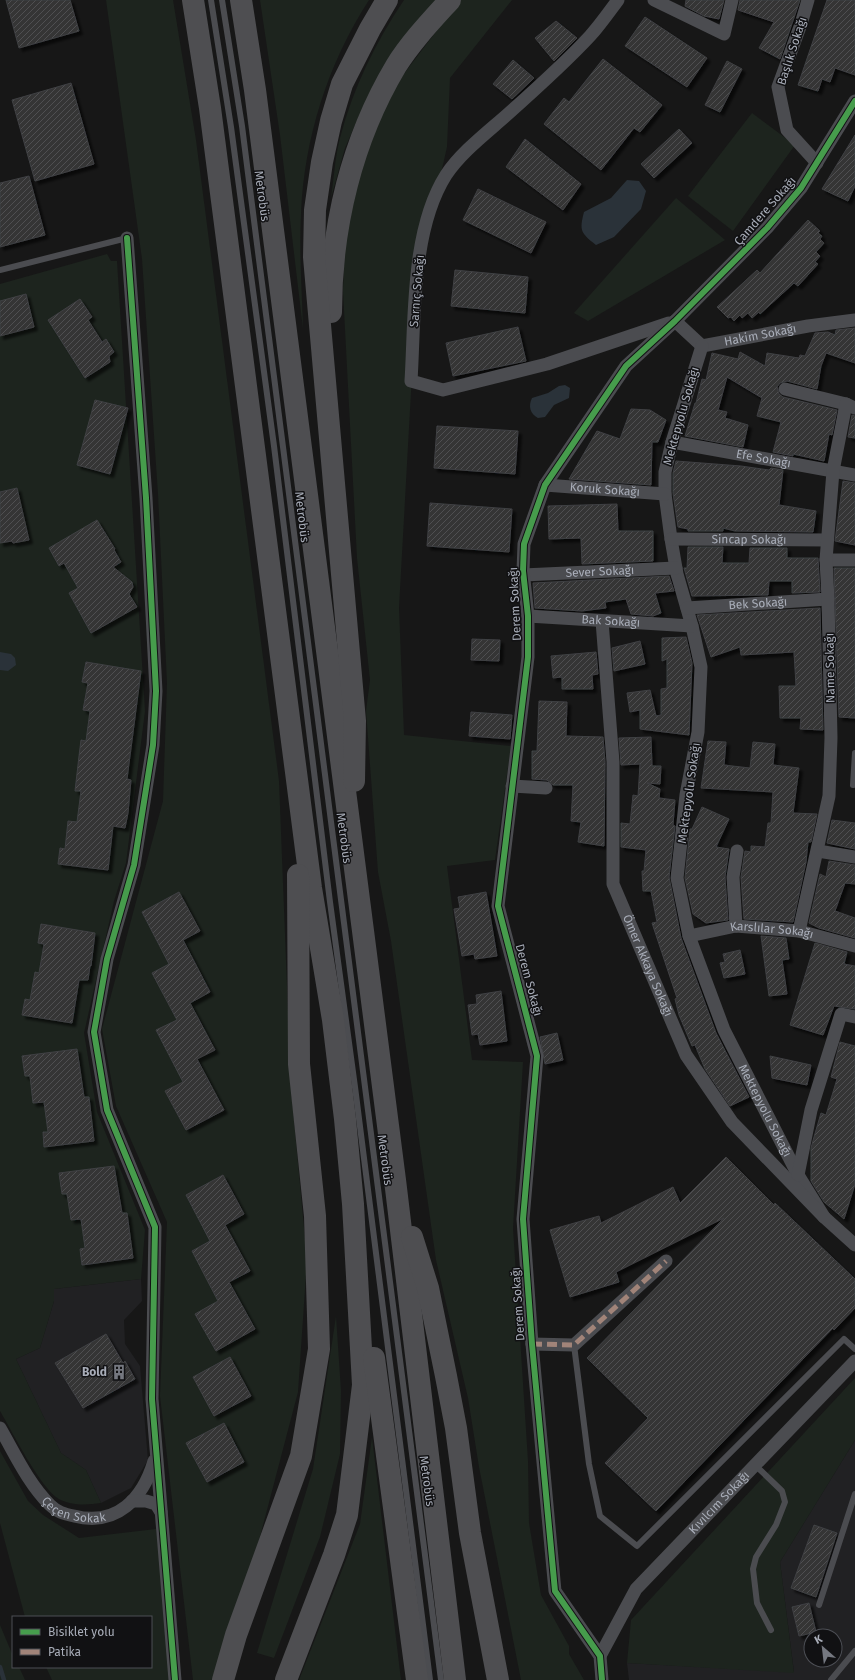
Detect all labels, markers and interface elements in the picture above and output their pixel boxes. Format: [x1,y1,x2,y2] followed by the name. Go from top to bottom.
[774,15,810,87] street label: Başlık Sokağı
[252,170,273,223] street label: Metrobüs
[731,174,799,248] street label: Çamdere Sokağı
[407,254,427,328] street label: Sarnıç Sokağı
[723,321,798,349] street label: Hakim Sokağı
[660,365,702,467] street label: Mektepyolu Sokağı
[735,447,792,470] street label: Efe Sokağı
[569,480,640,499] street label: Koruk Sokağı
[292,491,312,544] street label: Metrobüs
[711,532,787,547] street label: Sincap Sokağı
[565,563,635,580] street label: Sever Sokağı
[506,567,524,641] street label: Derem Sokağı
[728,595,788,612] street label: Bek Sokağı
[581,612,641,630] street label: Bak Sokağı
[822,633,838,703] street label: Name Sokağı
[675,742,703,844] street label: Mektepyolu Sokağı
[334,812,355,865] street label: Metrobüs
[620,912,676,1019] street label: Ömer Akkaya Sokağı
[729,919,815,942] street label: Karslılar Sokağı
[513,942,545,1018] street label: Derem Sokağı
[736,1062,795,1159] street label: Mektepyolu Sokağı
[375,1134,396,1187] street label: Metrobüs
[508,1267,528,1341] street label: Derem Sokağı
[110,1363,128,1381] building icon: Bold
[82,1365,107,1379] place label: Bold
[417,1455,438,1508] street label: Metrobüs
[686,1468,752,1537] street label: Kıvılcım Sokağı
[39,1494,108,1525] street label: Çeçen Sokak
[12,1616,152,1668] legend
[48,1625,115,1639] text: Bisiklet yolu
[803,1628,843,1668] north arrow
[812,1632,826,1647] text: K
[48,1645,81,1659] text: Patika

